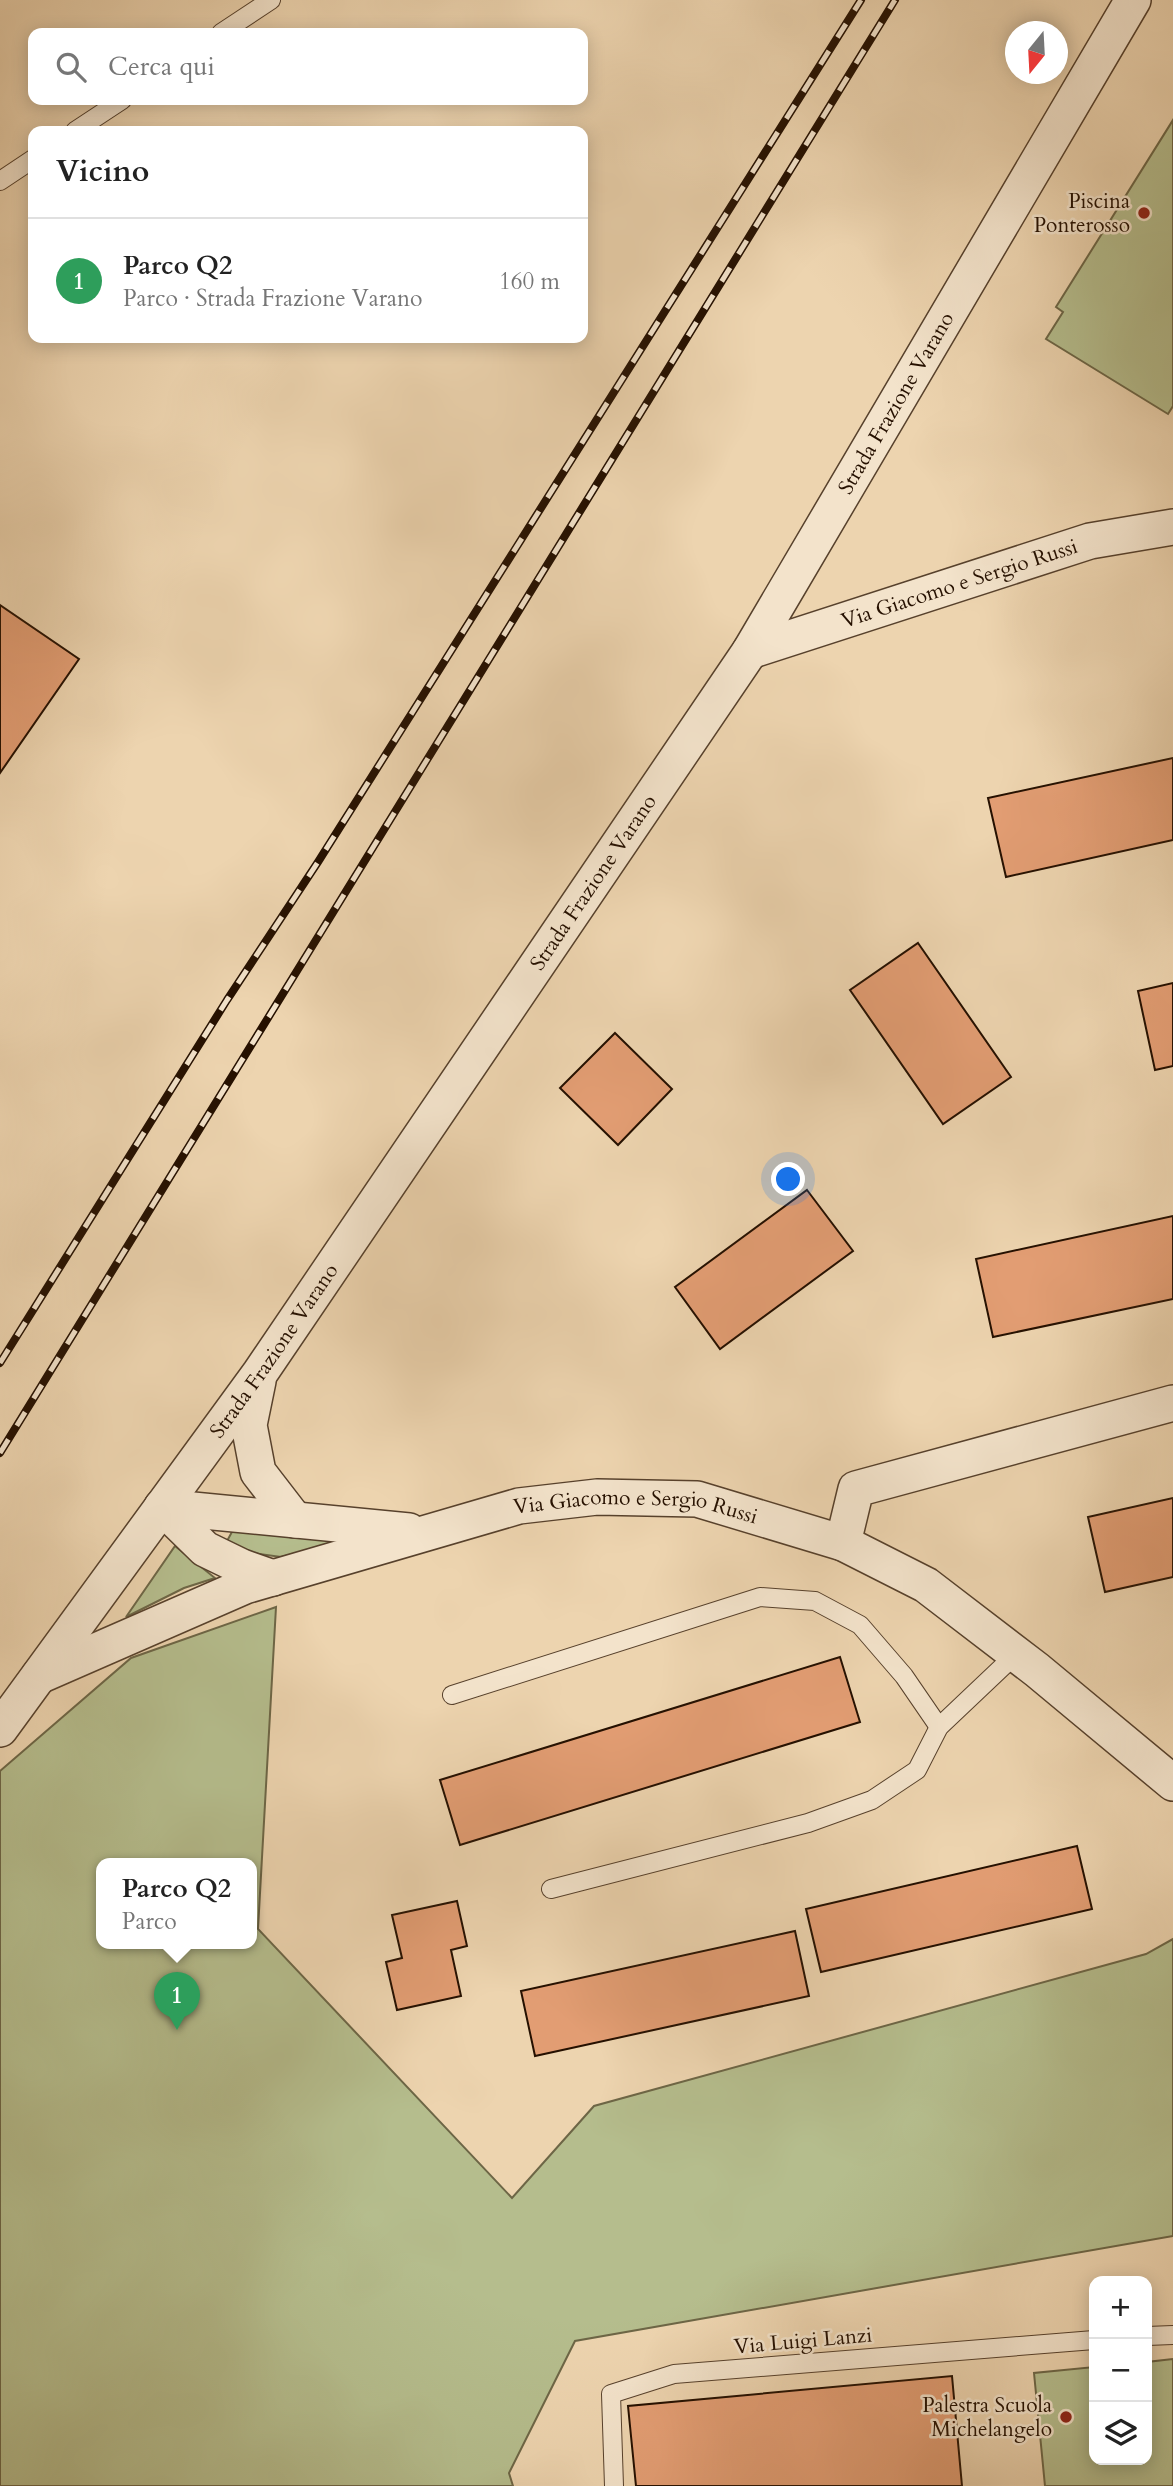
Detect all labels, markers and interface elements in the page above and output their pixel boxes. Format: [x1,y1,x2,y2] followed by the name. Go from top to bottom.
[1005,21,1068,84] north arrow
[28,28,588,105] search box
[52,48,90,86] icon: search
[108,49,215,84] text: Cerca qui
[56,151,149,192] text: Vicino
[1034,187,1130,240] place label: Piscina Ponterosso
[1136,205,1152,221] marker: Piscina Ponterosso
[123,248,232,283] text: Parco Q2
[73,266,85,297] text: 1
[499,266,560,297] text: 160 m
[123,283,423,314] text: Parco · Strada Frazione Varano
[831,307,961,500] street label: Strada Frazione Varano
[837,531,1081,635] street label: Via Giacomo e Sergio Russi
[523,788,663,976] street label: Strada Frazione Varano
[771,1162,805,1196] your location
[203,1258,345,1444] street label: Strada Frazione Varano
[512,1482,761,1531] street label: Via Giacomo e Sergio Russi
[96,1858,257,1949] popup
[122,1871,231,1906] text: Parco Q2
[122,1906,177,1937] text: Parco
[154,1972,200,2030] pin: 1
[1089,2276,1152,2465] map controls
[1089,2276,1152,2339] button: +
[733,2321,873,2361] street label: Via Luigi Lanzi
[1089,2339,1152,2402] button: −
[922,2391,1052,2444] place label: Palestra Scuola Michelangelo
[1089,2402,1152,2465] button: layers
[1058,2409,1074,2425] marker: Palestra Scuola Michelangelo

